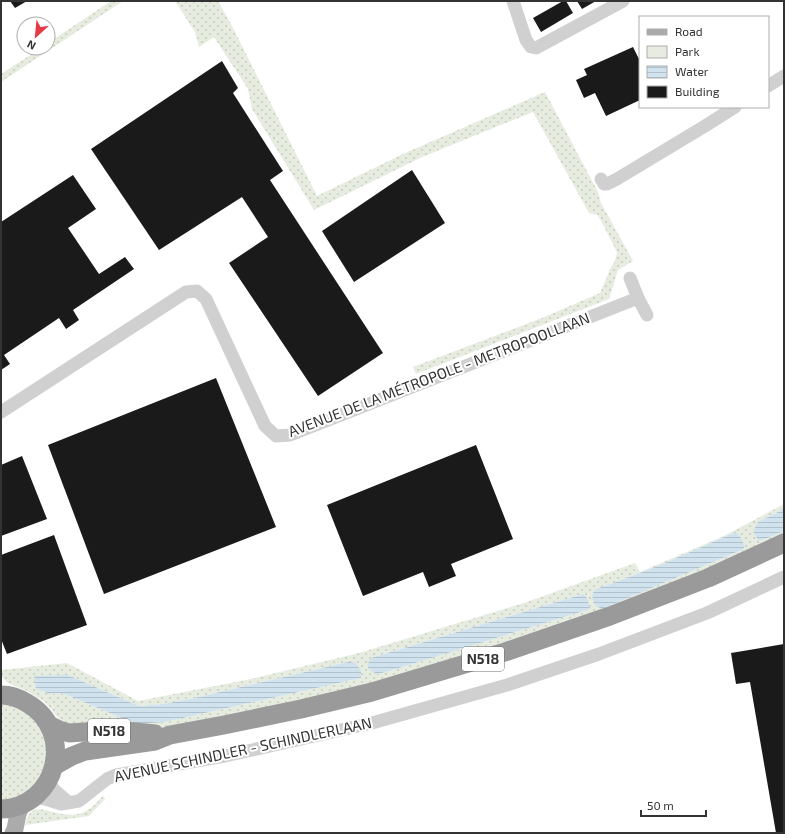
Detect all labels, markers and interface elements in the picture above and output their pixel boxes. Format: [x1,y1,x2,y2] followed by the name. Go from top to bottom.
[16,16,56,56] north arrow
[639,16,769,108] legend
[675,24,703,38] text: Road
[25,38,38,53] text: N
[675,44,700,58] text: Park
[675,64,709,78] text: Water
[675,84,720,98] text: Building
[285,308,592,440] street label: AVENUE DE LA MÉTROPOLE - METROPOOLLAAN
[462,647,504,671] road number: N518
[112,713,373,785] street label: AVENUE SCHINDLER - SCHINDLERLAAN
[88,719,130,743] road number: N518
[641,792,706,818] scale bar
[647,798,674,812] text: 50 m

